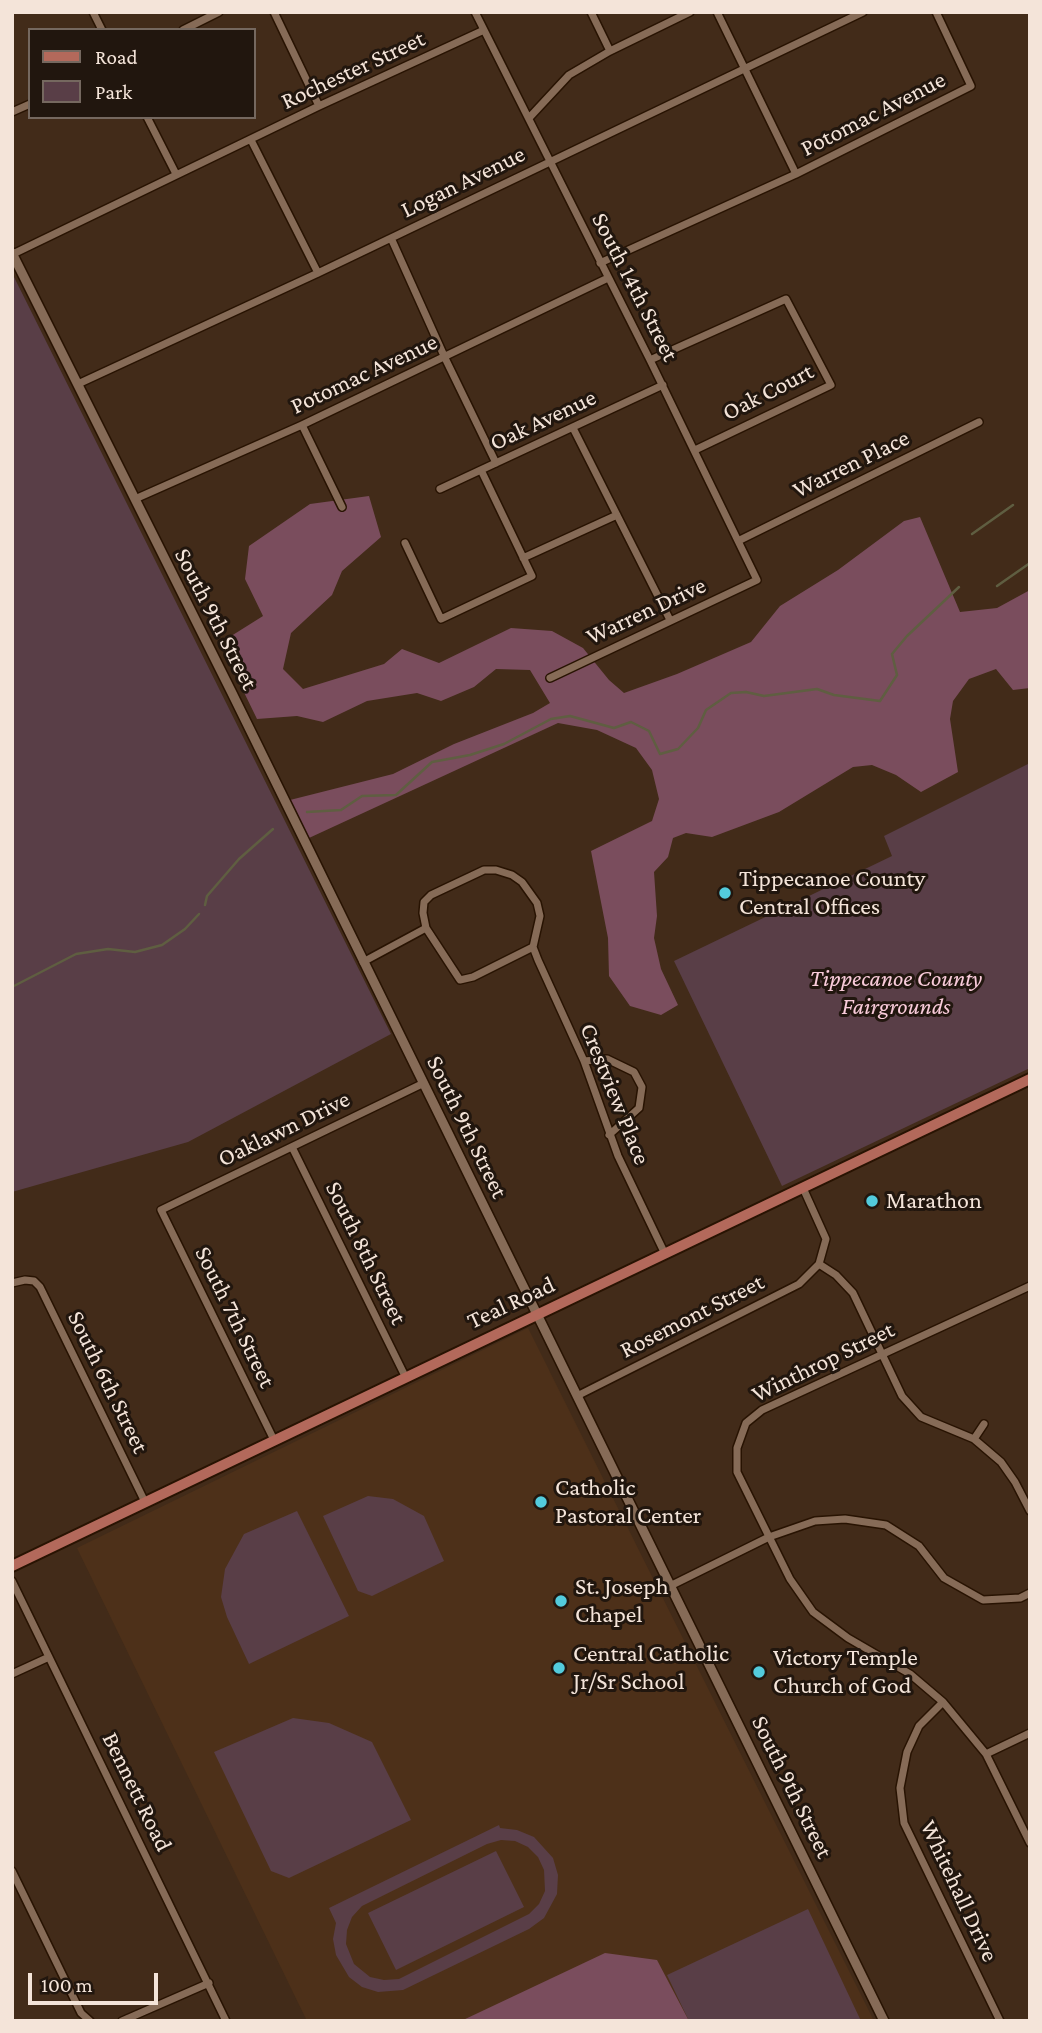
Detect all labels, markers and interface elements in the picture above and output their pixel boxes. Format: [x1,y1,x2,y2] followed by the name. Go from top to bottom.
[277,24,429,116] street label: Rochester Street
[28,28,256,119] legend
[95,45,138,69] text: Road
[796,65,950,163] street label: Potomac Avenue
[95,80,132,104] text: Park
[396,140,530,224] street label: Logan Avenue
[585,208,685,366] street label: South 14th Street
[286,327,442,421] street label: Potomac Avenue
[718,357,818,427] street label: Oak Court
[485,383,601,457] street label: Oak Avenue
[788,423,914,505] street label: Warren Place
[168,543,264,695] street label: South 9th Street
[582,571,710,651] street label: Warren Drive
[739,865,925,921] place label: Tippecanoe County Central Offices
[717,885,733,901] marker: Tippecanoe County Central Offices
[810,965,982,1021] park label: Tippecanoe County Fairgrounds
[574,1019,656,1169] street label: Crestview Place
[420,1051,514,1203] street label: South 9th Street
[213,1085,355,1173] street label: Oaklawn Drive
[319,1177,413,1329] street label: South 8th Street
[886,1187,982,1215] place label: Marathon
[864,1193,880,1209] marker: Marathon
[188,1242,282,1392] street label: South 7th Street
[615,1267,769,1365] street label: Rosemont Street
[463,1270,559,1336] street label: Teal Road
[61,1306,155,1458] street label: South 6th Street
[747,1315,899,1409] street label: Winthrop Street
[555,1474,701,1530] place label: Catholic Pastoral Center
[533,1494,549,1510] marker: Catholic Pastoral Center
[575,1573,669,1629] place label: St. Joseph Chapel
[553,1593,569,1609] marker: St. Joseph Chapel
[573,1640,729,1696] place label: Central Catholic Jr/Sr School
[773,1644,918,1700] place label: Victory Temple Church of God
[551,1660,567,1676] marker: Central Catholic Jr/Sr School
[751,1664,767,1680] marker: Victory Temple Church of God
[745,1711,839,1863] street label: South 9th Street
[96,1728,178,1856] street label: Bennett Road
[914,1816,1004,1966] street label: Whitehall Drive
[32,1960,161,2004] scale bar
[41,1973,93,1997] text: 100 m

